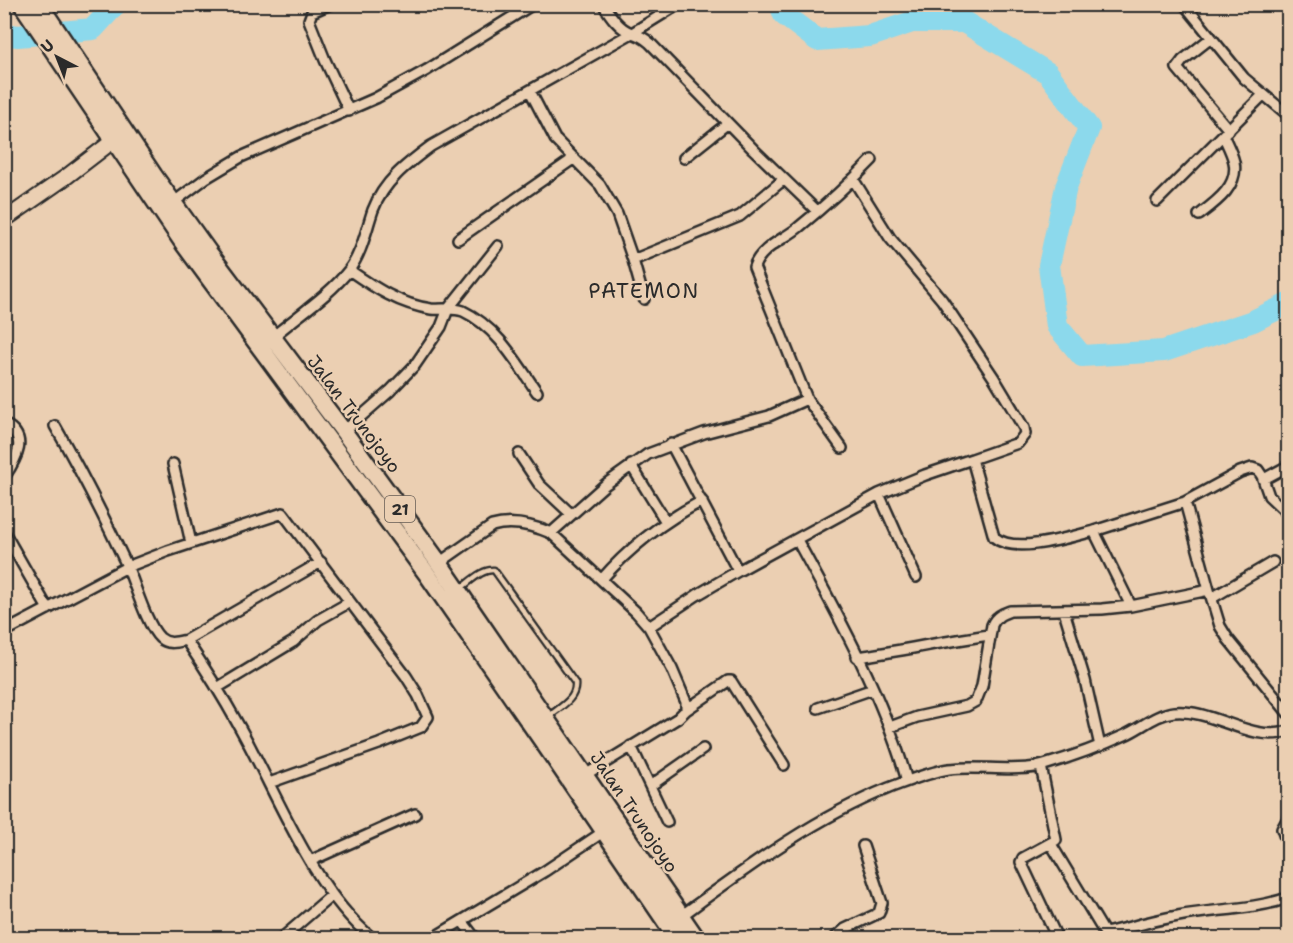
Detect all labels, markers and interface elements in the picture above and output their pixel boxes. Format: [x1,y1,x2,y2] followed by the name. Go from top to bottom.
[27,27,87,87] north arrow
[36,35,58,58] text: U
[588,277,700,305] district label: PATEMON
[302,350,406,478] street label: Jalan Trunojoyo
[385,496,415,522] road number: 21
[584,747,684,877] street label: Jalan Trunojoyo

